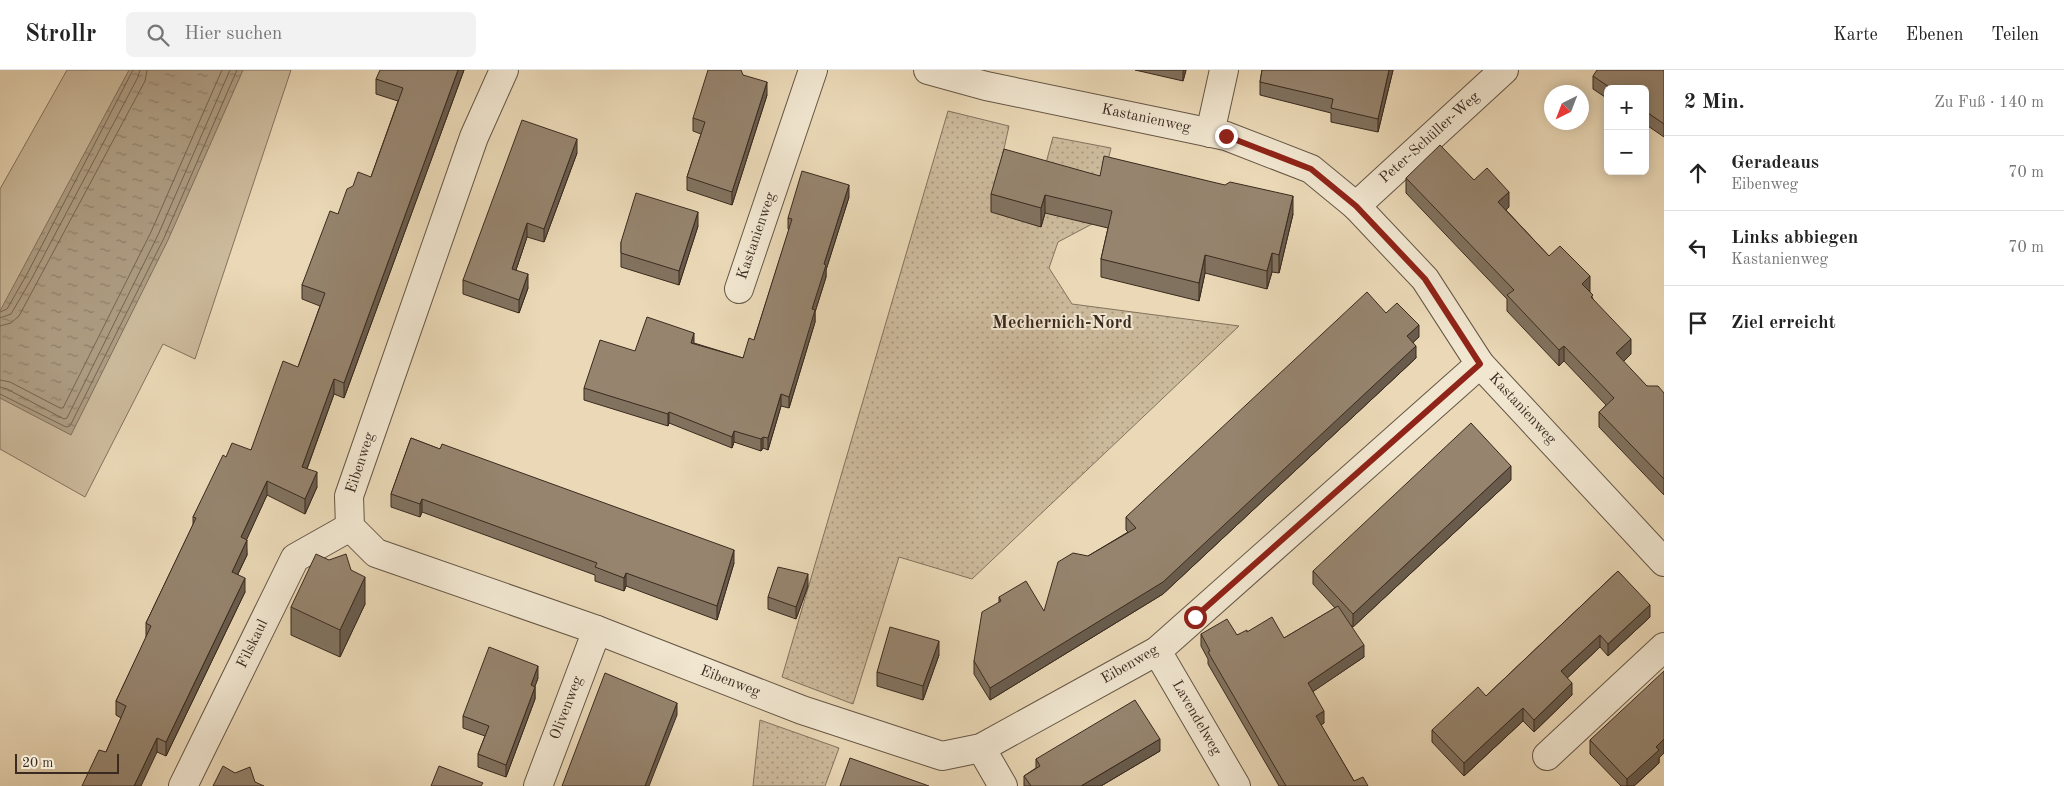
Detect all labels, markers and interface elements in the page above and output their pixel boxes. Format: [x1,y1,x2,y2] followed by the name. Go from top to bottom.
[126,12,476,57] search box
[144,21,172,49] icon: search
[25,23,96,47] text: Strollr
[184,25,282,44] text: Hier suchen
[1833,26,1878,44] text: Karte
[1906,26,1963,44] text: Ebenen
[1991,26,2039,44] text: Teilen
[1544,85,1589,130] north arrow
[1604,85,1649,175] map controls
[1604,85,1649,130] button: +
[1377,89,1483,187] street label: Peter-Schüller-Weg
[1684,92,1745,113] text: 2 Min.
[1934,95,2044,111] text: Zu Fuß · 140 m
[1100,102,1192,136] street label: Kastanienweg
[1215,125,1238,148] route end
[1604,130,1649,175] button: −
[1731,154,1819,173] text: Geradeaus
[1684,159,1712,187] icon: ahead
[2008,165,2044,181] text: 70 m
[1731,177,1798,193] text: Eibenweg
[735,191,779,281] street label: Kastanienweg
[1731,229,1858,248] text: Links abbiegen
[1684,234,1712,262] icon: left
[2008,240,2044,256] text: 70 m
[1731,252,1828,268] text: Kastanienweg
[1684,309,1712,337] icon: arrive
[992,314,1132,332] district label: Mechernich-Nord
[1731,314,1836,333] text: Ziel erreicht
[1485,371,1559,447] street label: Kastanienweg
[344,431,378,495] street label: Eibenweg
[1184,606,1207,629] route start
[235,617,271,671] street label: Filskaul
[1099,643,1161,687] street label: Eibenweg
[698,664,762,700] street label: Eibenweg
[548,674,586,742] street label: Olivenweg
[1169,678,1223,758] street label: Lavendelweg
[15,751,119,774] scale bar
[22,756,53,770] text: 20 m

